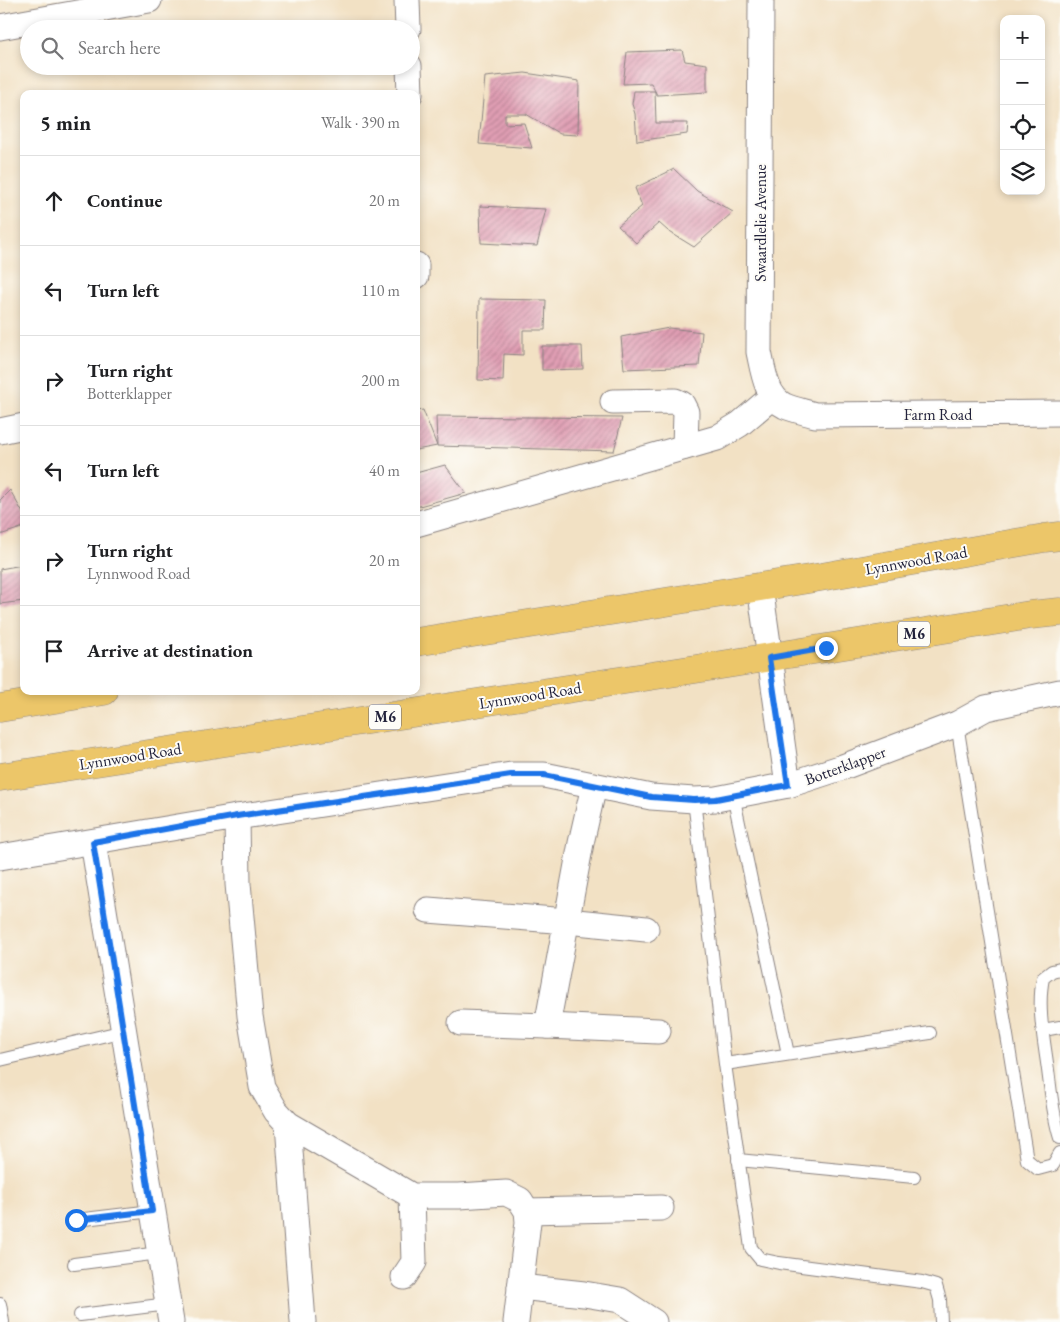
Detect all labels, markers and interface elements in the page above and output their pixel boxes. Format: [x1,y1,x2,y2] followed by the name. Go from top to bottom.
[1000,15,1045,195] map controls
[1000,15,1045,60] button: +
[20,20,420,75] search box
[38,34,66,62] icon: search
[78,35,160,60] text: Search here
[1000,60,1045,105] button: −
[1000,105,1045,150] button: locate
[40,109,91,136] text: 5 min
[321,112,400,133] text: Walk · 390 m
[1000,150,1045,195] button: layers
[750,164,771,282] street label: Swaardlelie Avenue
[40,187,68,215] icon: ahead
[87,188,162,213] text: Continue
[369,190,400,211] text: 20 m
[40,277,68,305] icon: left
[87,278,159,303] text: Turn left
[361,280,400,301] text: 110 m
[87,358,173,383] text: Turn right
[40,367,68,395] icon: right
[361,370,400,391] text: 200 m
[87,383,172,404] text: Botterklapper
[904,404,973,425] street label: Farm Road
[40,457,68,485] icon: left
[87,458,159,483] text: Turn left
[369,460,400,481] text: 40 m
[87,538,173,563] text: Turn right
[863,541,970,580] street label: Lynnwood Road
[40,547,68,575] icon: right
[369,550,400,571] text: 20 m
[87,563,190,584] text: Lynnwood Road
[898,622,930,646] road number: M6
[40,637,68,665] icon: arrive
[815,637,838,660] route end
[87,638,253,663] text: Arrive at destination
[477,677,584,714] street label: Lynnwood Road
[369,704,401,730] road number: M6
[77,738,184,775] street label: Lynnwood Road
[802,741,889,790] street label: Botterklapper
[65,1209,88,1232] route start

